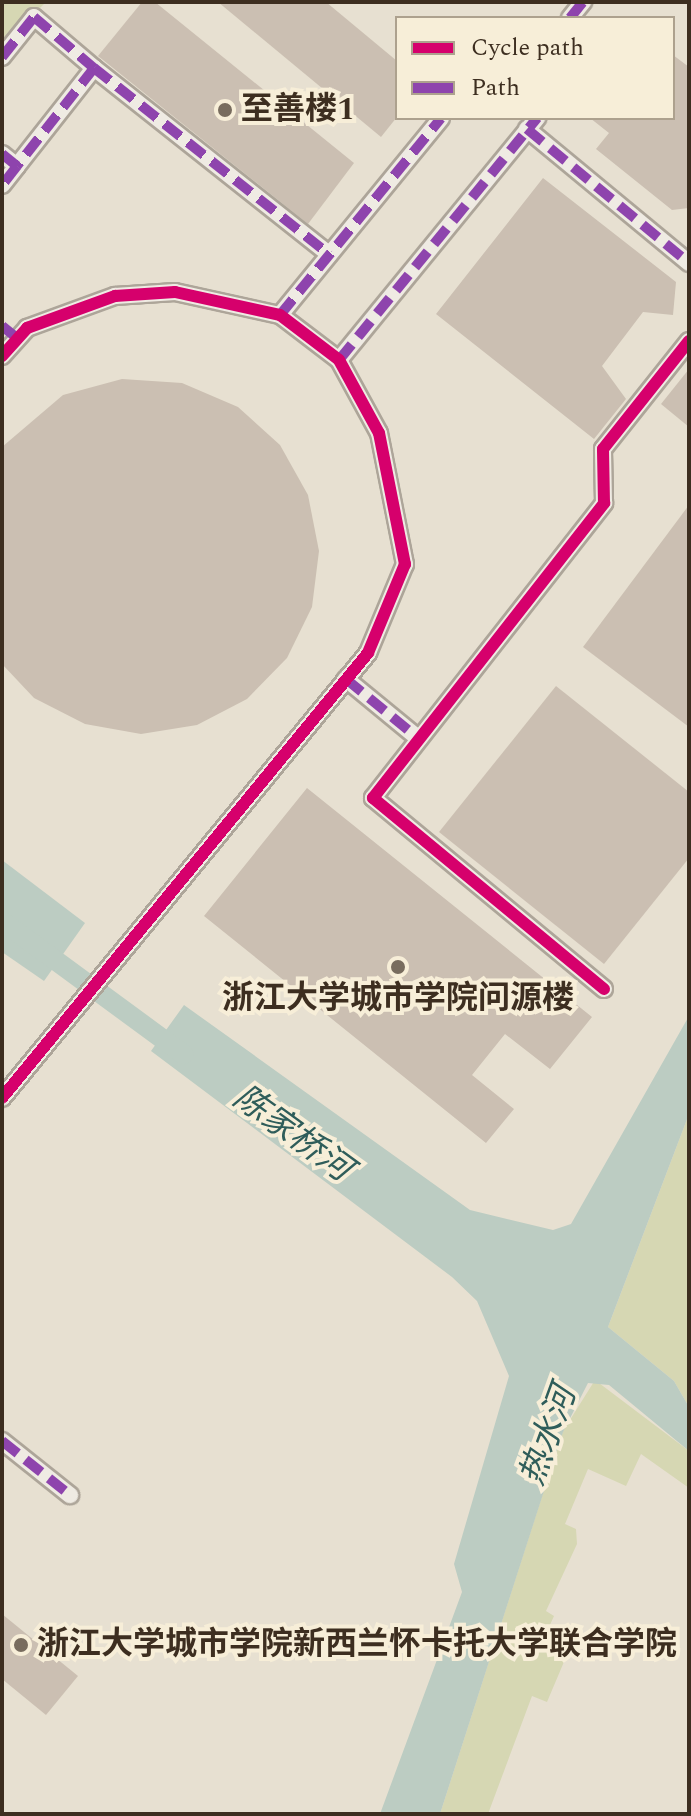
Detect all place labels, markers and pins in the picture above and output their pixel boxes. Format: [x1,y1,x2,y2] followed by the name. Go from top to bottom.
[241,91,355,129] place label: 至善楼1
[216,101,234,119] marker: 至善楼1
[389,958,407,976] marker: 浙江大学城市学院问源楼
[222,980,574,1018] place label: 浙江大学城市学院问源楼
[37,1626,677,1664] place label: 浙江大学城市学院新西兰怀卡托大学联合学院
[12,1636,30,1654] marker: 浙江大学城市学院新西兰怀卡托大学联合学院

